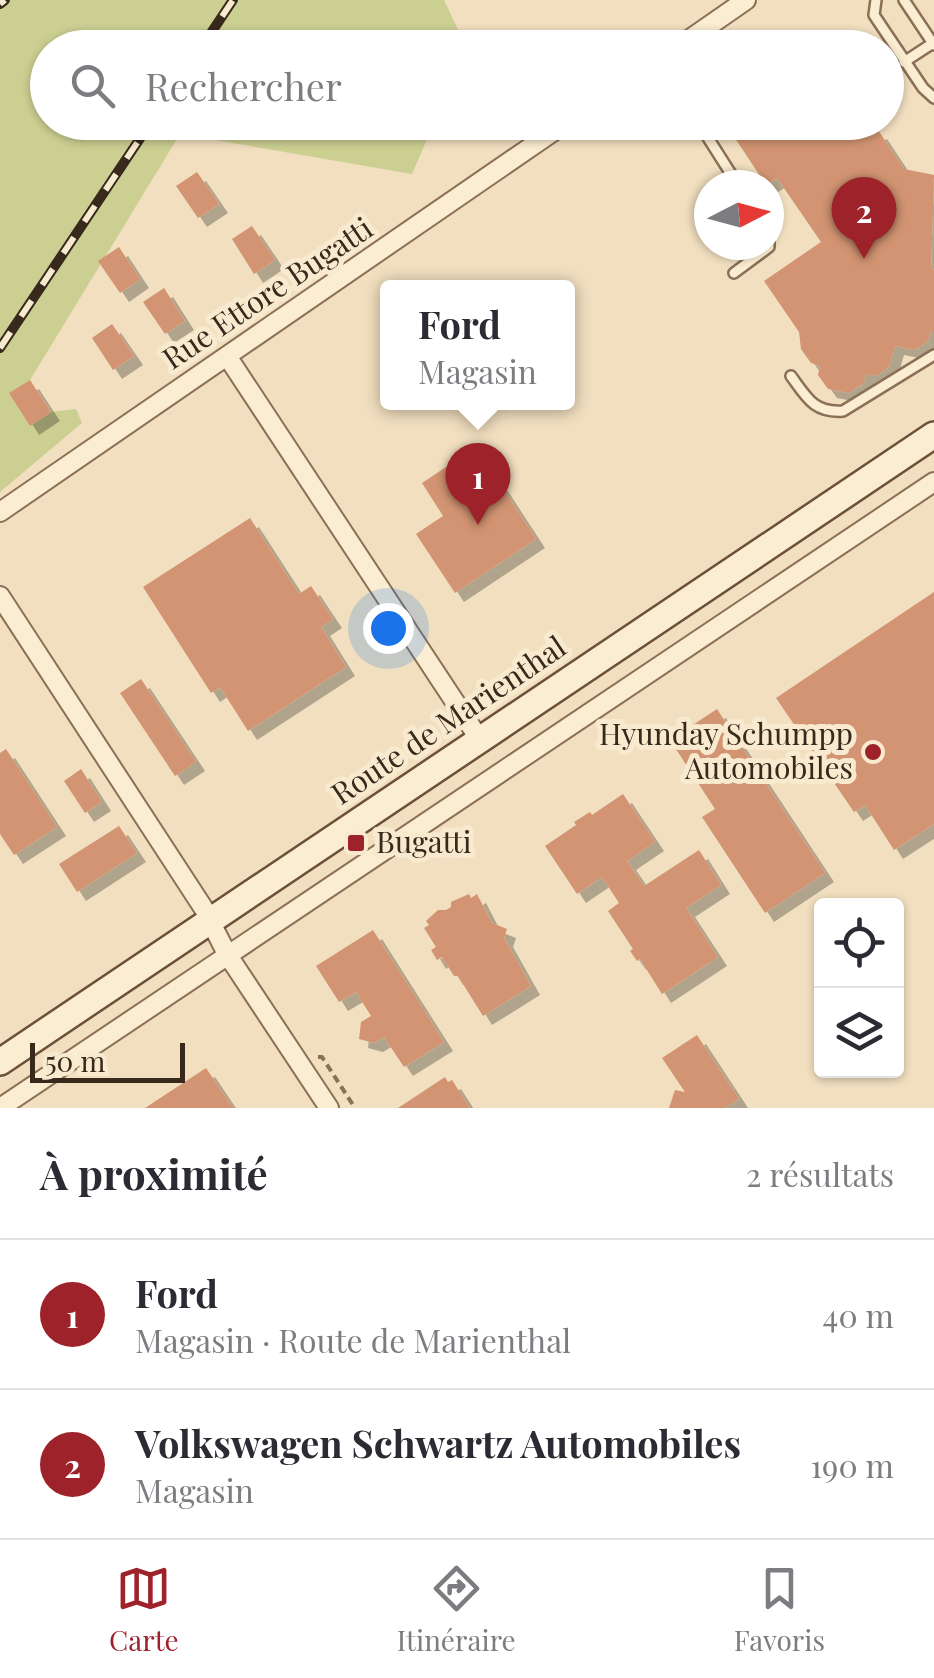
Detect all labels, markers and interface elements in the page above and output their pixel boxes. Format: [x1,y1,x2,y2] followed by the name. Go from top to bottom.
[30,30,904,140] search box
[65,58,120,113] icon: search
[145,60,342,111] text: Rechercher
[694,170,784,260] north arrow
[832,176,896,259] pin: 2
[154,207,380,377] street label: Rue Ettore Bugatti
[380,280,575,410] popup
[418,298,501,349] text: Ford
[418,349,537,392] text: Magasin
[446,442,510,525] pin: 1
[363,603,414,654] your location
[323,626,573,813] street label: Route de Marienthal
[599,713,853,787] place label: Hyunday Schumpp Automobiles
[862,741,884,763] marker: Hyunday Schumpp Automobiles
[376,821,472,861] place label: Bugatti
[345,832,367,854] marker: Bugatti
[814,898,904,1078] map controls
[814,898,904,988] button: locate
[814,988,904,1078] button: layers
[30,1038,185,1082] scale bar
[45,1042,105,1079] text: 50 m
[40,1145,268,1201] text: À proximité
[746,1152,894,1195] text: 2 résultats
[135,1267,218,1318] text: Ford
[66,1293,79,1336] text: 1
[823,1293,894,1336] text: 40 m
[135,1318,571,1361] text: Magasin · Route de Marienthal
[135,1417,741,1468] text: Volkswagen Schwartz Automobiles
[64,1443,81,1486] text: 2
[810,1443,894,1486] text: 190 m
[135,1468,254,1511] text: Magasin
[109,1561,179,1658] tab: Carte
[397,1561,516,1658] tab: Itinéraire
[734,1561,825,1658] tab: Favoris

